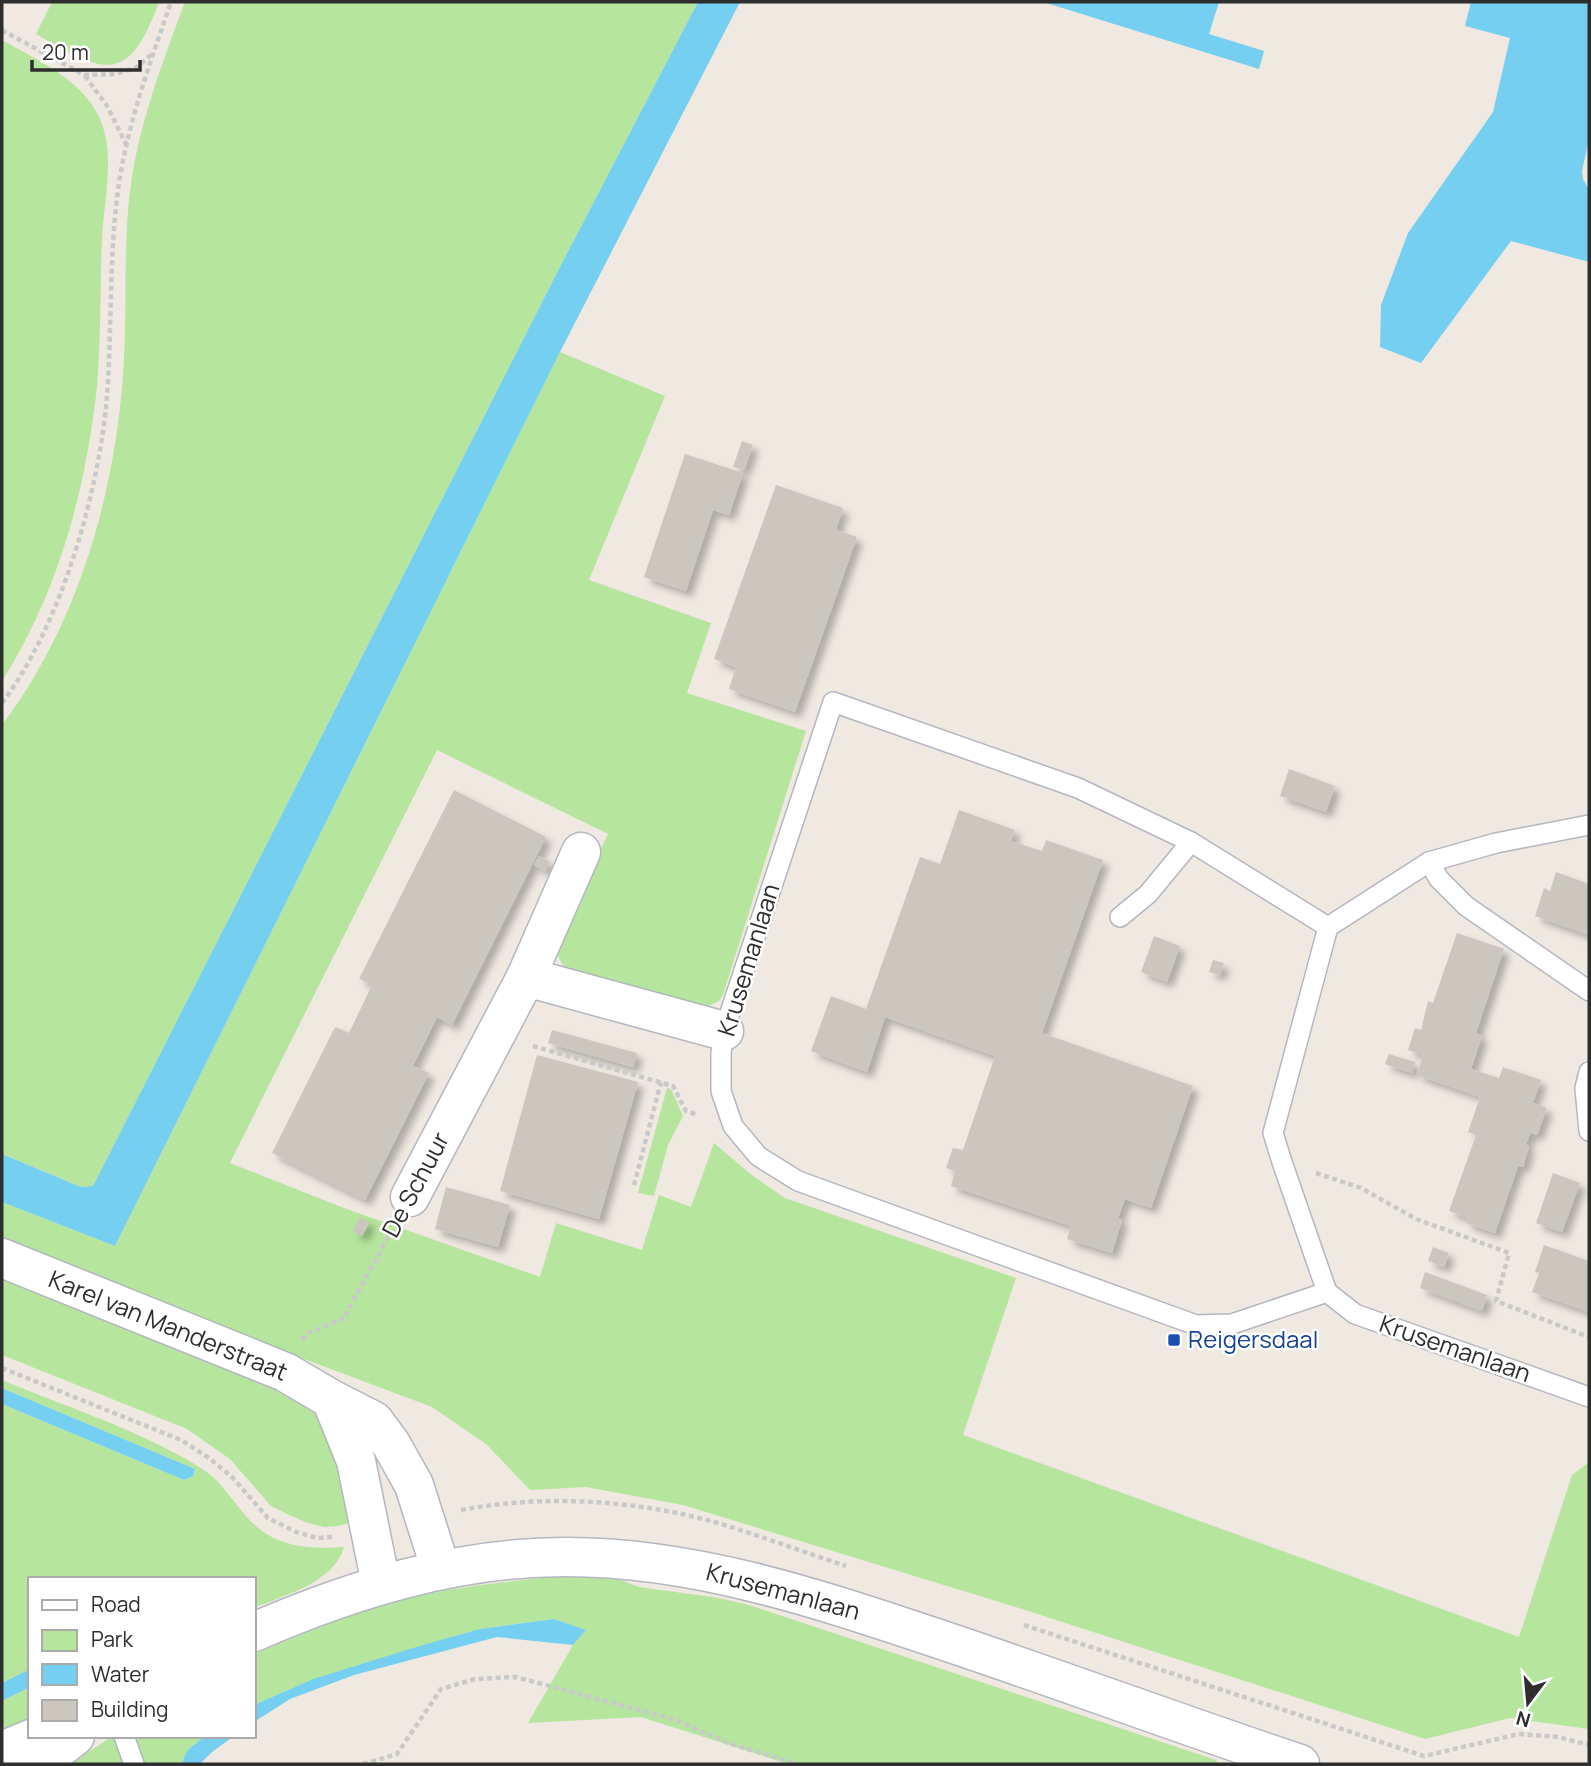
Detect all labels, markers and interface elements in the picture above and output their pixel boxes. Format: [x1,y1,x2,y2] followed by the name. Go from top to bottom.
[32,28,140,72] scale bar
[42,38,89,66] text: 20 m
[709,879,786,1040] street label: Krusemanlaan
[373,1126,456,1243] street label: De Schuur
[44,1262,293,1388] street label: Karel van Manderstraat
[1375,1306,1536,1389] street label: Krusemanlaan
[1188,1322,1318,1355] place label: Reigersdaal
[1166,1332,1182,1348] marker: Reigersdaal
[703,1554,864,1627] street label: Krusemanlaan
[28,1577,256,1738] legend
[91,1590,141,1618] text: Road
[91,1625,133,1653] text: Park
[91,1660,150,1688] text: Water
[1493,1668,1563,1738] north arrow
[91,1695,168,1723] text: Building
[1513,1705,1533,1734] text: N

